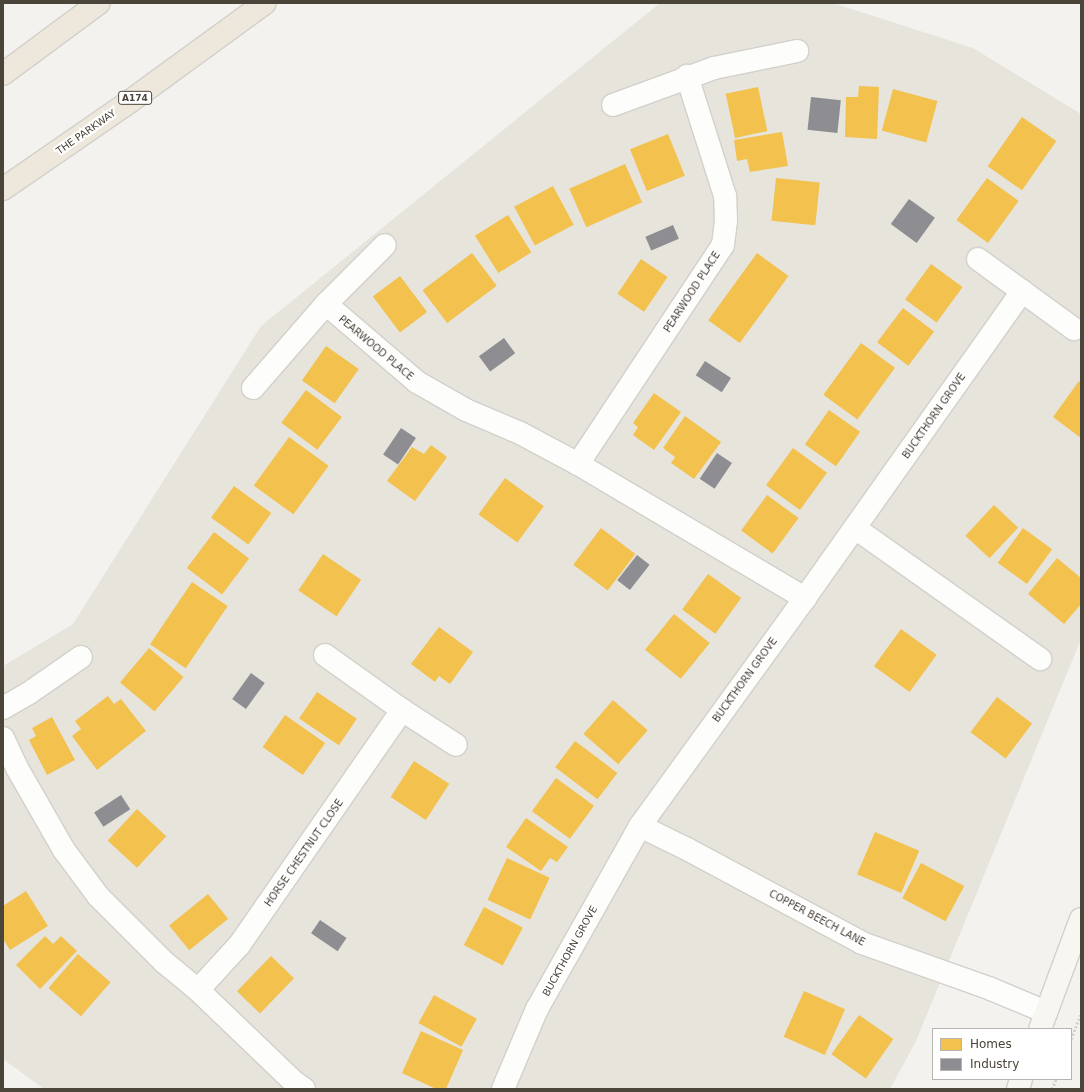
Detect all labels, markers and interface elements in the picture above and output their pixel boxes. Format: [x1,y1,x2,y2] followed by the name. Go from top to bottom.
[118,91,152,105] road number: A174
[54,107,118,157] street label: THE PARKWAY
[661,249,723,335] street label: PEARWOOD PLACE
[336,313,416,383] street label: PEARWOOD PLACE
[900,371,968,461] street label: BUCKTHORN GROVE
[710,635,780,725] street label: BUCKTHORN GROVE
[262,797,346,909] street label: HORSE CHESTNUT CLOSE
[767,888,867,948] street label: COPPER BEECH LANE
[540,904,600,998] street label: BUCKTHORN GROVE
[932,1028,1072,1080] legend
[970,1037,1012,1051] text: Homes
[970,1057,1019,1071] text: Industry

